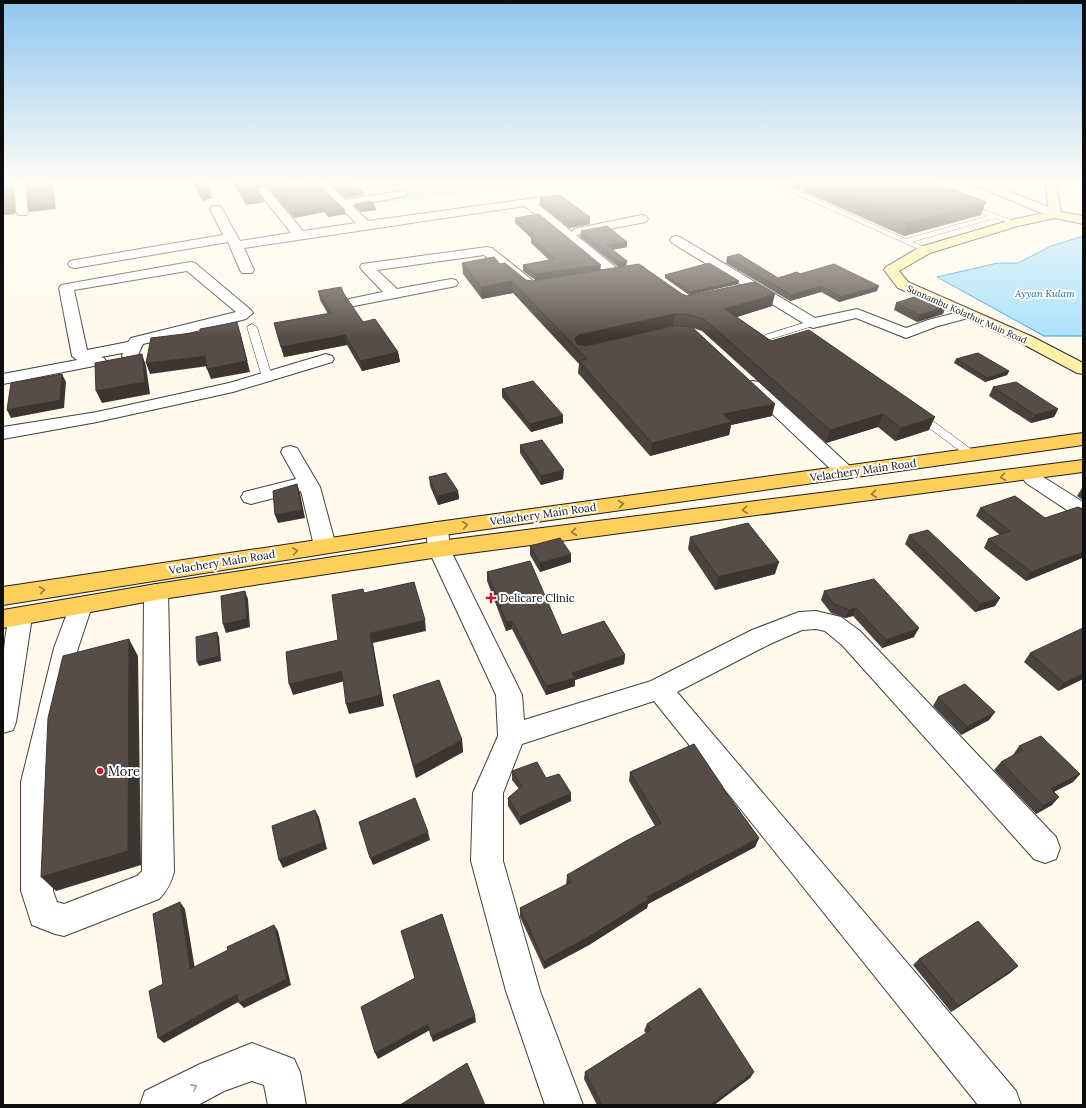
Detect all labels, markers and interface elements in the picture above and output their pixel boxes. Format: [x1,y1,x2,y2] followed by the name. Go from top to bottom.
[905,283,1029,346] street label: Sunnambu Kolathur Main Road
[1014,287,1075,300] water label: Ayyan Kulam
[808,456,918,485] street label: Velachery Main Road
[1000,472,1006,481] one-way arrow
[871,489,877,498] one-way arrow
[488,500,598,529] street label: Velachery Main Road
[618,500,624,509] one-way arrow
[742,505,748,514] one-way arrow
[461,521,468,530] one-way arrow
[571,527,577,536] one-way arrow
[167,547,277,577] street label: Velachery Main Road
[291,547,298,556] one-way arrow
[38,586,45,595] one-way arrow
[500,591,575,605] place label: Delicare Clinic
[485,592,497,604] marker: Delicare Clinic
[108,763,140,780] place label: More
[95,766,105,776] marker: More
[190,1084,197,1092] one-way arrow

